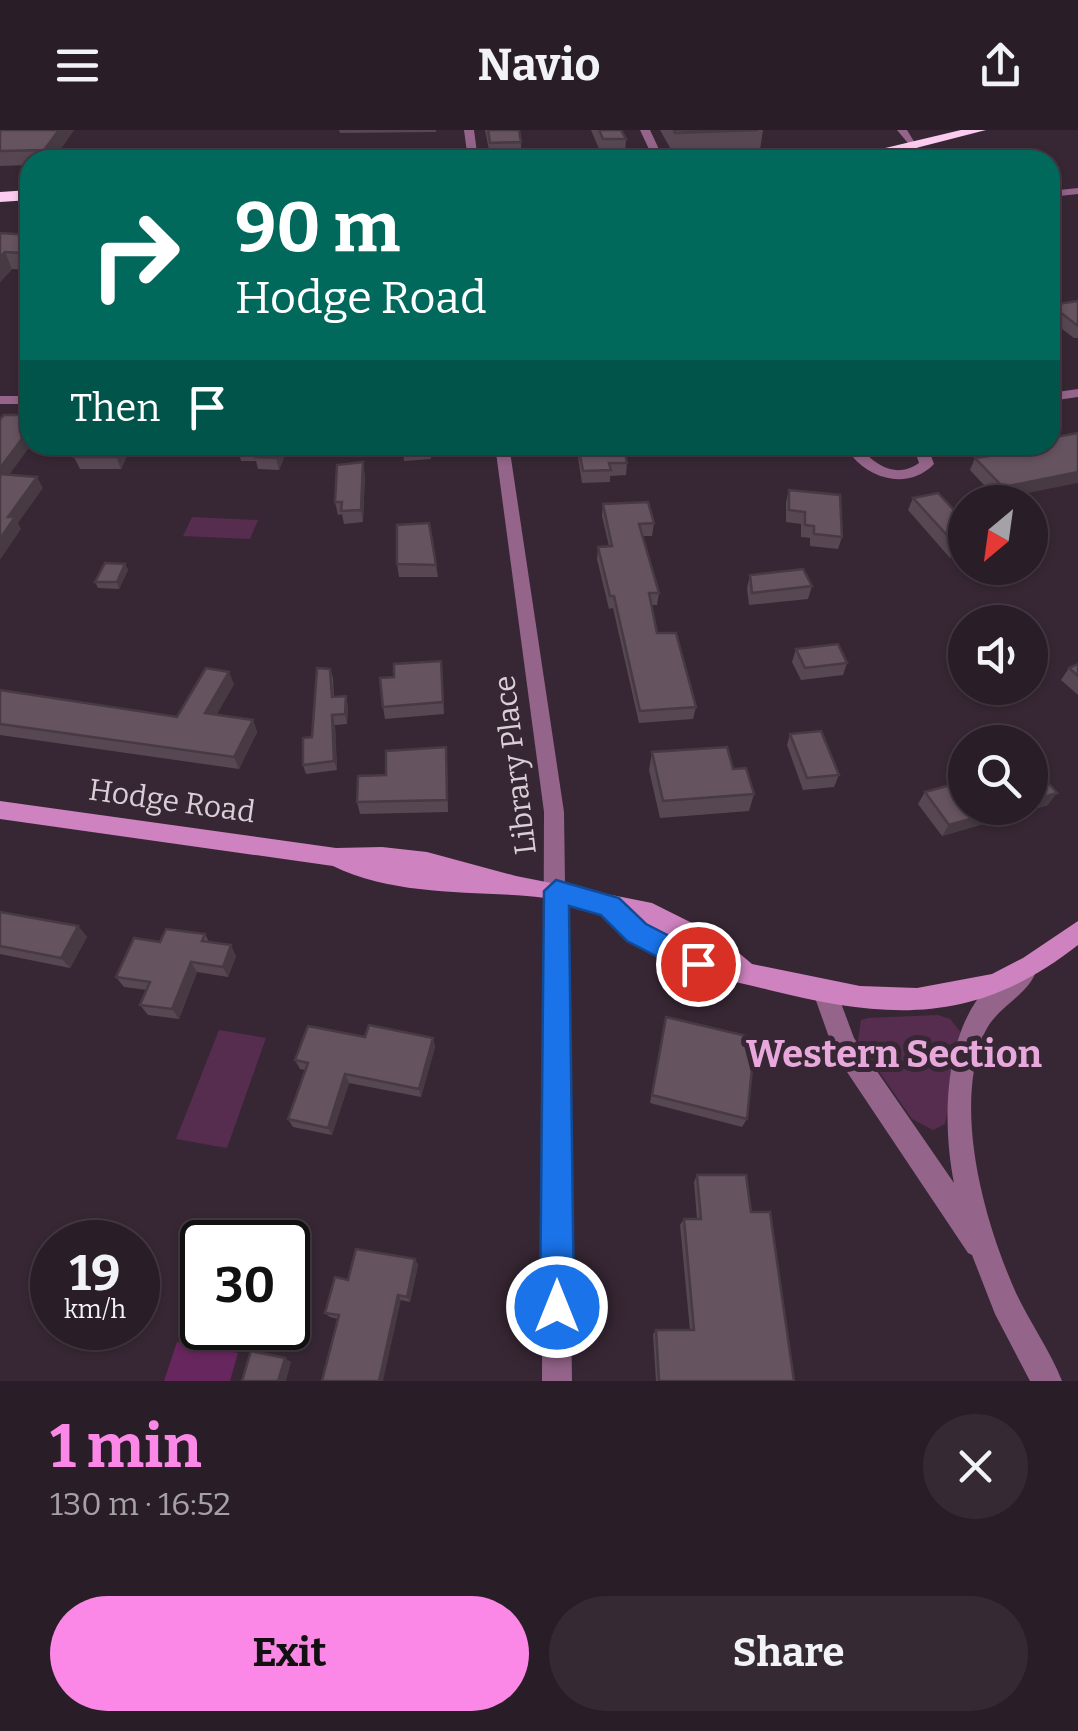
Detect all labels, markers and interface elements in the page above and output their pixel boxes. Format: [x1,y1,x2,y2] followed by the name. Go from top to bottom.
[50,38,105,93] icon: menu
[478,38,600,92] text: Navio
[973,38,1028,93] icon: share
[235,186,400,270] text: 90 m
[70,190,200,320] icon: right
[235,271,487,325] text: Hodge Road
[180,380,235,435] icon: arrive
[70,385,160,431] text: Then
[948,485,1048,585] north arrow
[948,485,1048,825] map controls
[948,605,1048,705] button: sound
[486,673,544,857] street label: Library Place
[948,725,1048,825] button: search
[86,772,258,831] street label: Hodge Road
[656,922,741,1007] pin
[671,937,726,992] icon: arrive
[746,1031,1043,1077] district label: Western Section
[180,1220,310,1350] speed limit sign: 30
[69,1243,121,1303] text: 19
[505,1255,609,1359] position arrow
[64,1295,126,1325] text: km/h
[50,1411,202,1483] text: 1 min
[923,1414,1028,1519] button: close
[50,1485,231,1523] text: 130 m · 16:52
[50,1596,529,1711] button: Exit
[549,1596,1028,1711] button: Share

